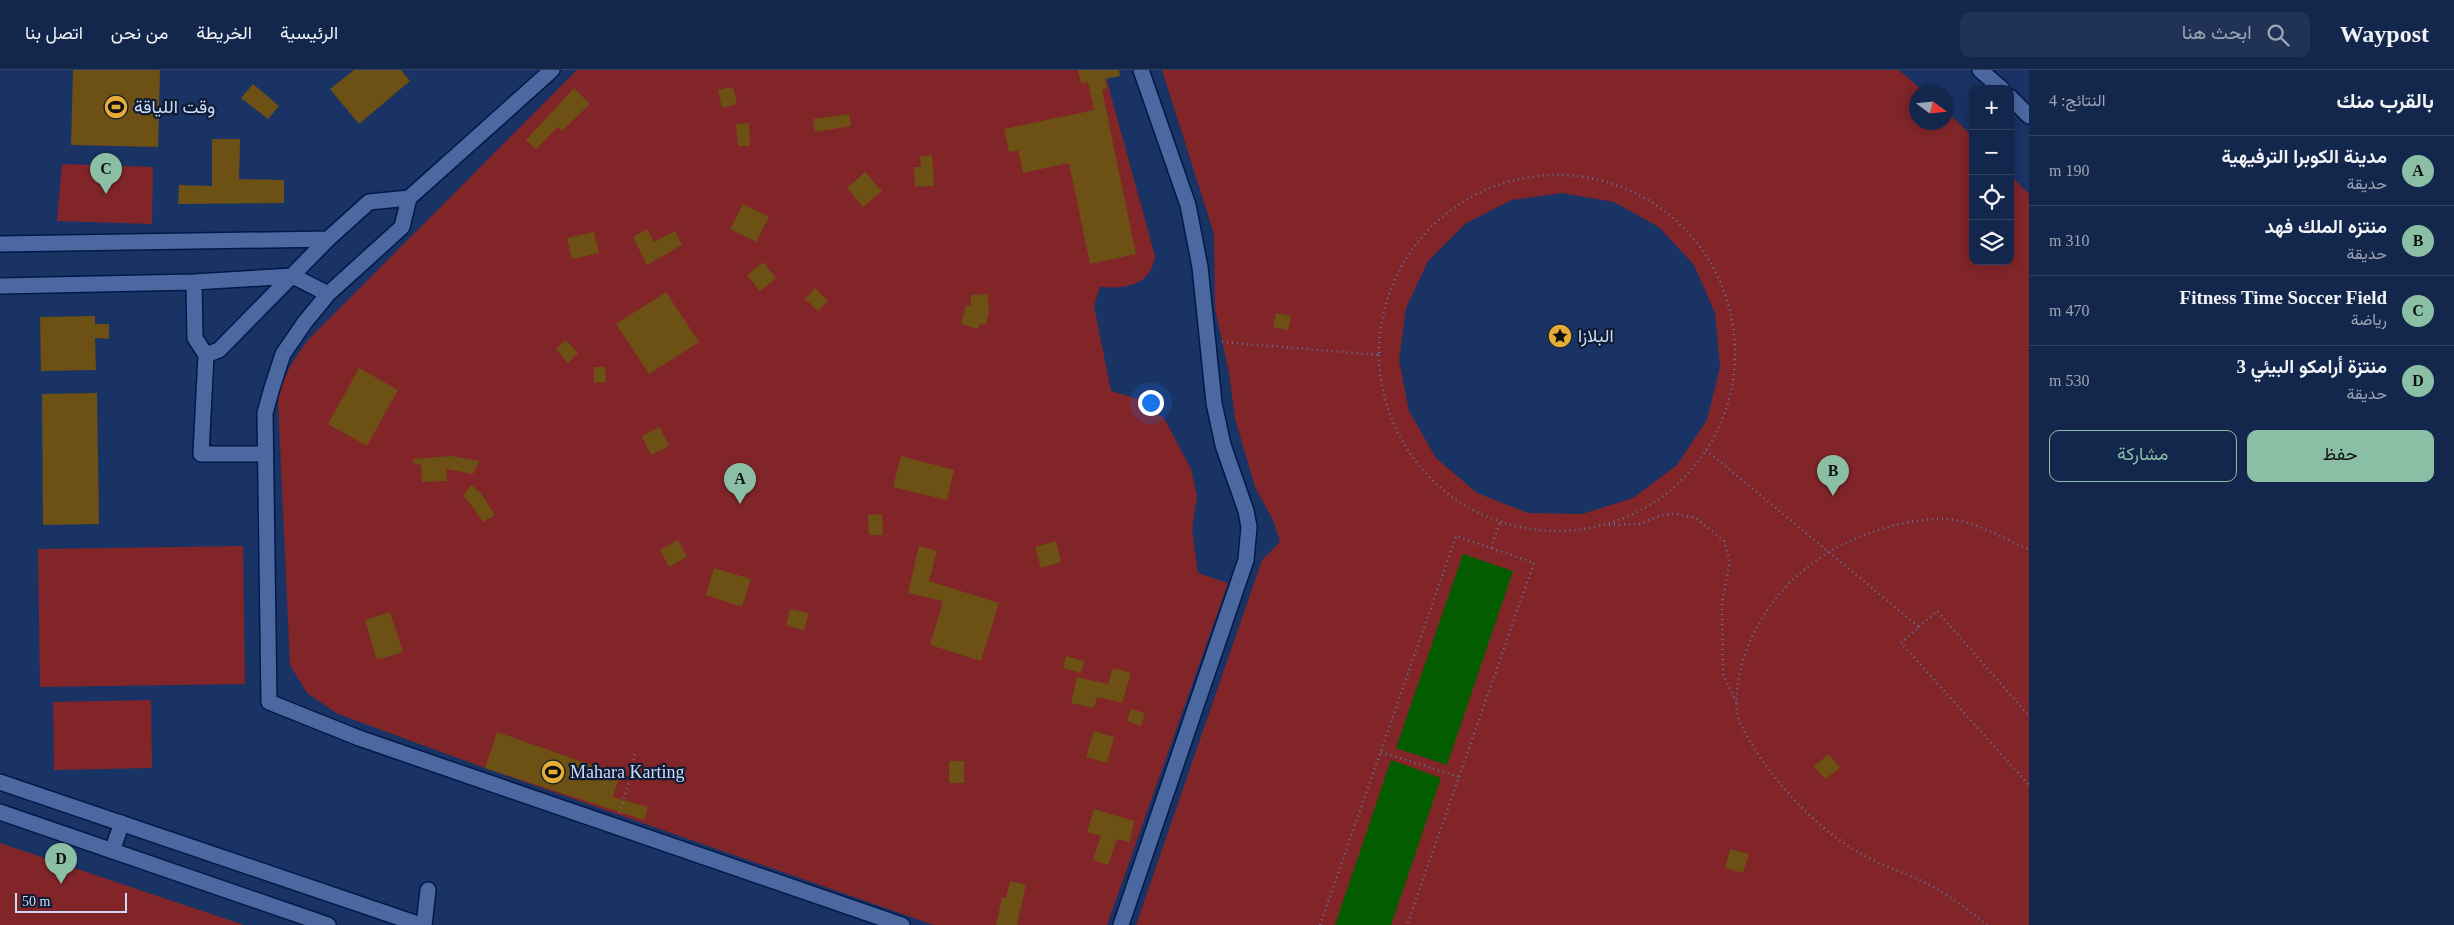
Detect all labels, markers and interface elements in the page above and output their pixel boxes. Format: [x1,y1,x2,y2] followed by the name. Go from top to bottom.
[1960,12,2310,57] search box
[2264,21,2292,49] icon: search
[2340,21,2429,47] text: Waypost
[2182,22,2252,43] text: ابحث هنا
[25,23,83,43] text: اتصل بنا
[111,23,168,43] text: من نحن
[196,23,252,43] text: الخريطة
[280,23,338,43] text: الرئيسية
[1909,85,1954,130] north arrow
[1969,85,2014,265] map controls
[1969,85,2014,130] button: +
[2337,89,2434,113] text: بالقرب منك
[2049,92,2105,109] text: النتائج: 4
[103,94,129,120] sports icon: وقت اللياقة
[134,97,215,118] place label: وقت اللياقة
[1969,130,2014,175] button: −
[2221,146,2387,167] text: مدينة الكوبرا الترفيهية
[90,153,122,194] pin: C
[2049,162,2089,179] text: 190 m
[2412,162,2424,179] text: A
[1969,175,2014,220] button: locate
[2347,175,2387,192] text: حديقة
[2265,216,2387,237] text: منتزه الملك فهد
[1969,220,2014,265] button: layers
[2049,232,2089,249] text: 310 m
[2413,232,2423,249] text: B
[2347,245,2387,262] text: حديقة
[2180,287,2387,308] text: Fitness Time Soccer Field
[2049,302,2089,319] text: 470 m
[2412,302,2424,319] text: C
[2351,311,2387,328] text: رياضة
[1547,323,1573,349] place icon: البلازا
[1578,326,1614,347] place label: البلازا
[2237,356,2387,377] text: منتزة أرامكو البيئي 3
[2049,372,2089,389] text: 530 m
[2412,372,2424,389] text: D
[2347,385,2387,402] text: حديقة
[1138,390,1164,416] your location
[2049,430,2237,482] button: مشاركة
[2247,430,2434,482] button: حفظ
[1817,455,1849,496] pin: B
[724,463,756,504] pin: A
[540,759,566,785] sports icon: Mahara Karting
[570,762,684,782] place label: Mahara Karting
[45,843,77,884] pin: D
[15,890,128,913] scale bar
[22,894,50,909] text: 50 m

